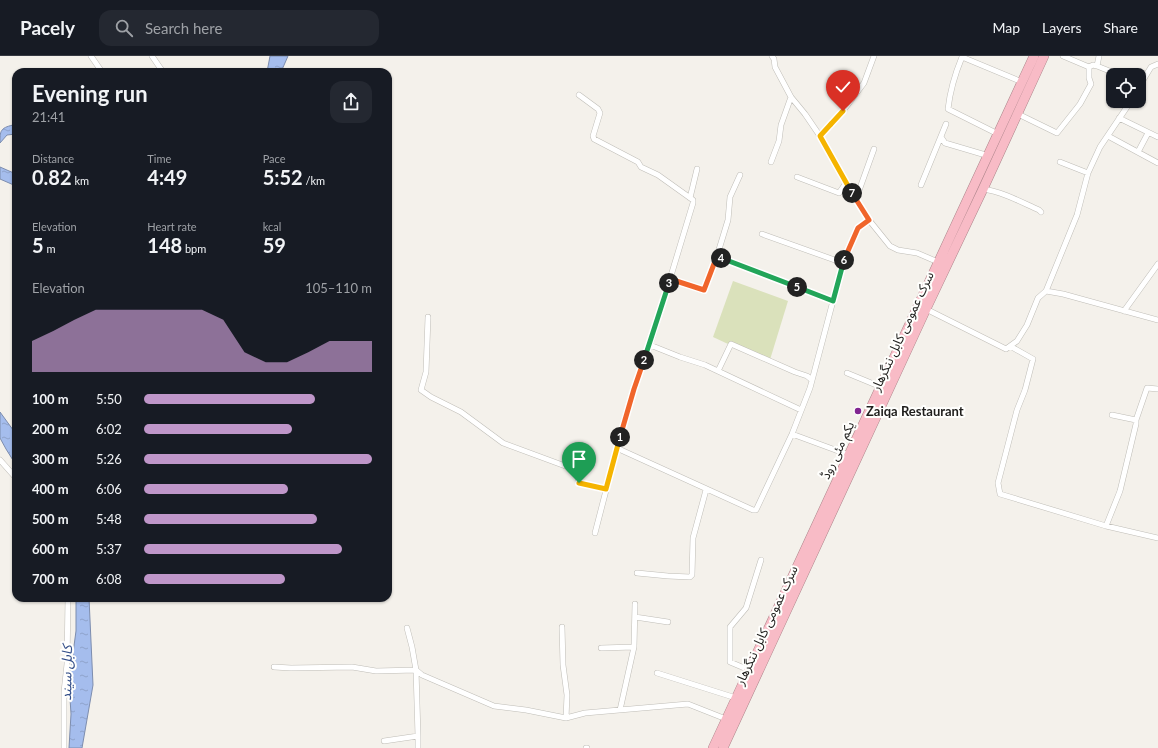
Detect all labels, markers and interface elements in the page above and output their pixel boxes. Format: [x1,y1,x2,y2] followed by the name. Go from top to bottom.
[99,10,379,46] search box
[20,16,75,39] text: Pacely
[113,17,135,39] icon: search
[145,19,222,37] text: Search here
[992,19,1020,36] text: Map
[1042,19,1082,36] text: Layers
[1104,19,1138,36] text: Share
[1106,68,1146,108] map controls
[1106,68,1146,108] button: locate
[826,70,860,111] pin
[832,76,854,98] icon: check
[32,80,148,107] text: Evening run
[330,81,372,123] button: share
[32,109,65,125] text: 21:41
[32,152,74,165] text: Distance
[147,152,171,165] text: Time
[263,152,286,165] text: Pace
[32,165,72,189] text: 0.82
[147,165,187,189] text: 4:49
[263,165,303,189] text: 5:52
[72,174,89,187] text: km
[303,174,325,187] text: /km
[842,183,862,203] pin: 7
[849,186,855,199] text: 7
[32,220,77,233] text: Elevation
[147,220,197,233] text: Heart rate
[263,220,281,233] text: kcal
[32,233,44,257] text: 5
[147,233,182,257] text: 148
[263,233,286,257] text: 59
[44,242,55,255] text: m
[182,242,206,255] text: bpm
[711,248,731,268] pin: 4
[834,250,854,270] pin: 6
[718,251,724,264] text: 4
[841,253,847,266] text: 6
[867,269,938,395] street label: سرک عمومی کابل ننگرهار
[659,273,679,293] pin: 3
[666,276,672,289] text: 3
[787,277,807,297] pin: 5
[32,280,85,296] text: Elevation
[305,280,372,296] text: 105–110 m
[794,280,800,293] text: 5
[634,350,654,370] pin: 2
[641,353,647,366] text: 2
[32,391,69,407] text: 100 m
[96,391,122,407] text: 5:50
[866,403,964,419] place label: Zaiqa Restaurant
[853,406,863,416] marker: Zaiqa Restaurant
[817,418,860,483] street label: یکم مئی روڈ
[32,421,69,437] text: 200 m
[96,421,122,437] text: 6:02
[610,427,630,447] pin: 1
[617,430,623,443] text: 1
[562,442,596,483] pin
[568,448,590,470] icon: arrive
[32,451,69,467] text: 300 m
[96,451,122,467] text: 5:26
[32,481,69,497] text: 400 m
[96,481,122,497] text: 6:06
[32,511,69,527] text: 500 m
[96,511,122,527] text: 5:48
[32,541,69,557] text: 600 m
[96,541,122,557] text: 5:37
[731,563,802,689] street label: سرک عمومی کابل ننگرهار
[32,571,69,587] text: 700 m
[96,571,122,587] text: 6:08
[57,642,76,701] water label: کابل سيند

